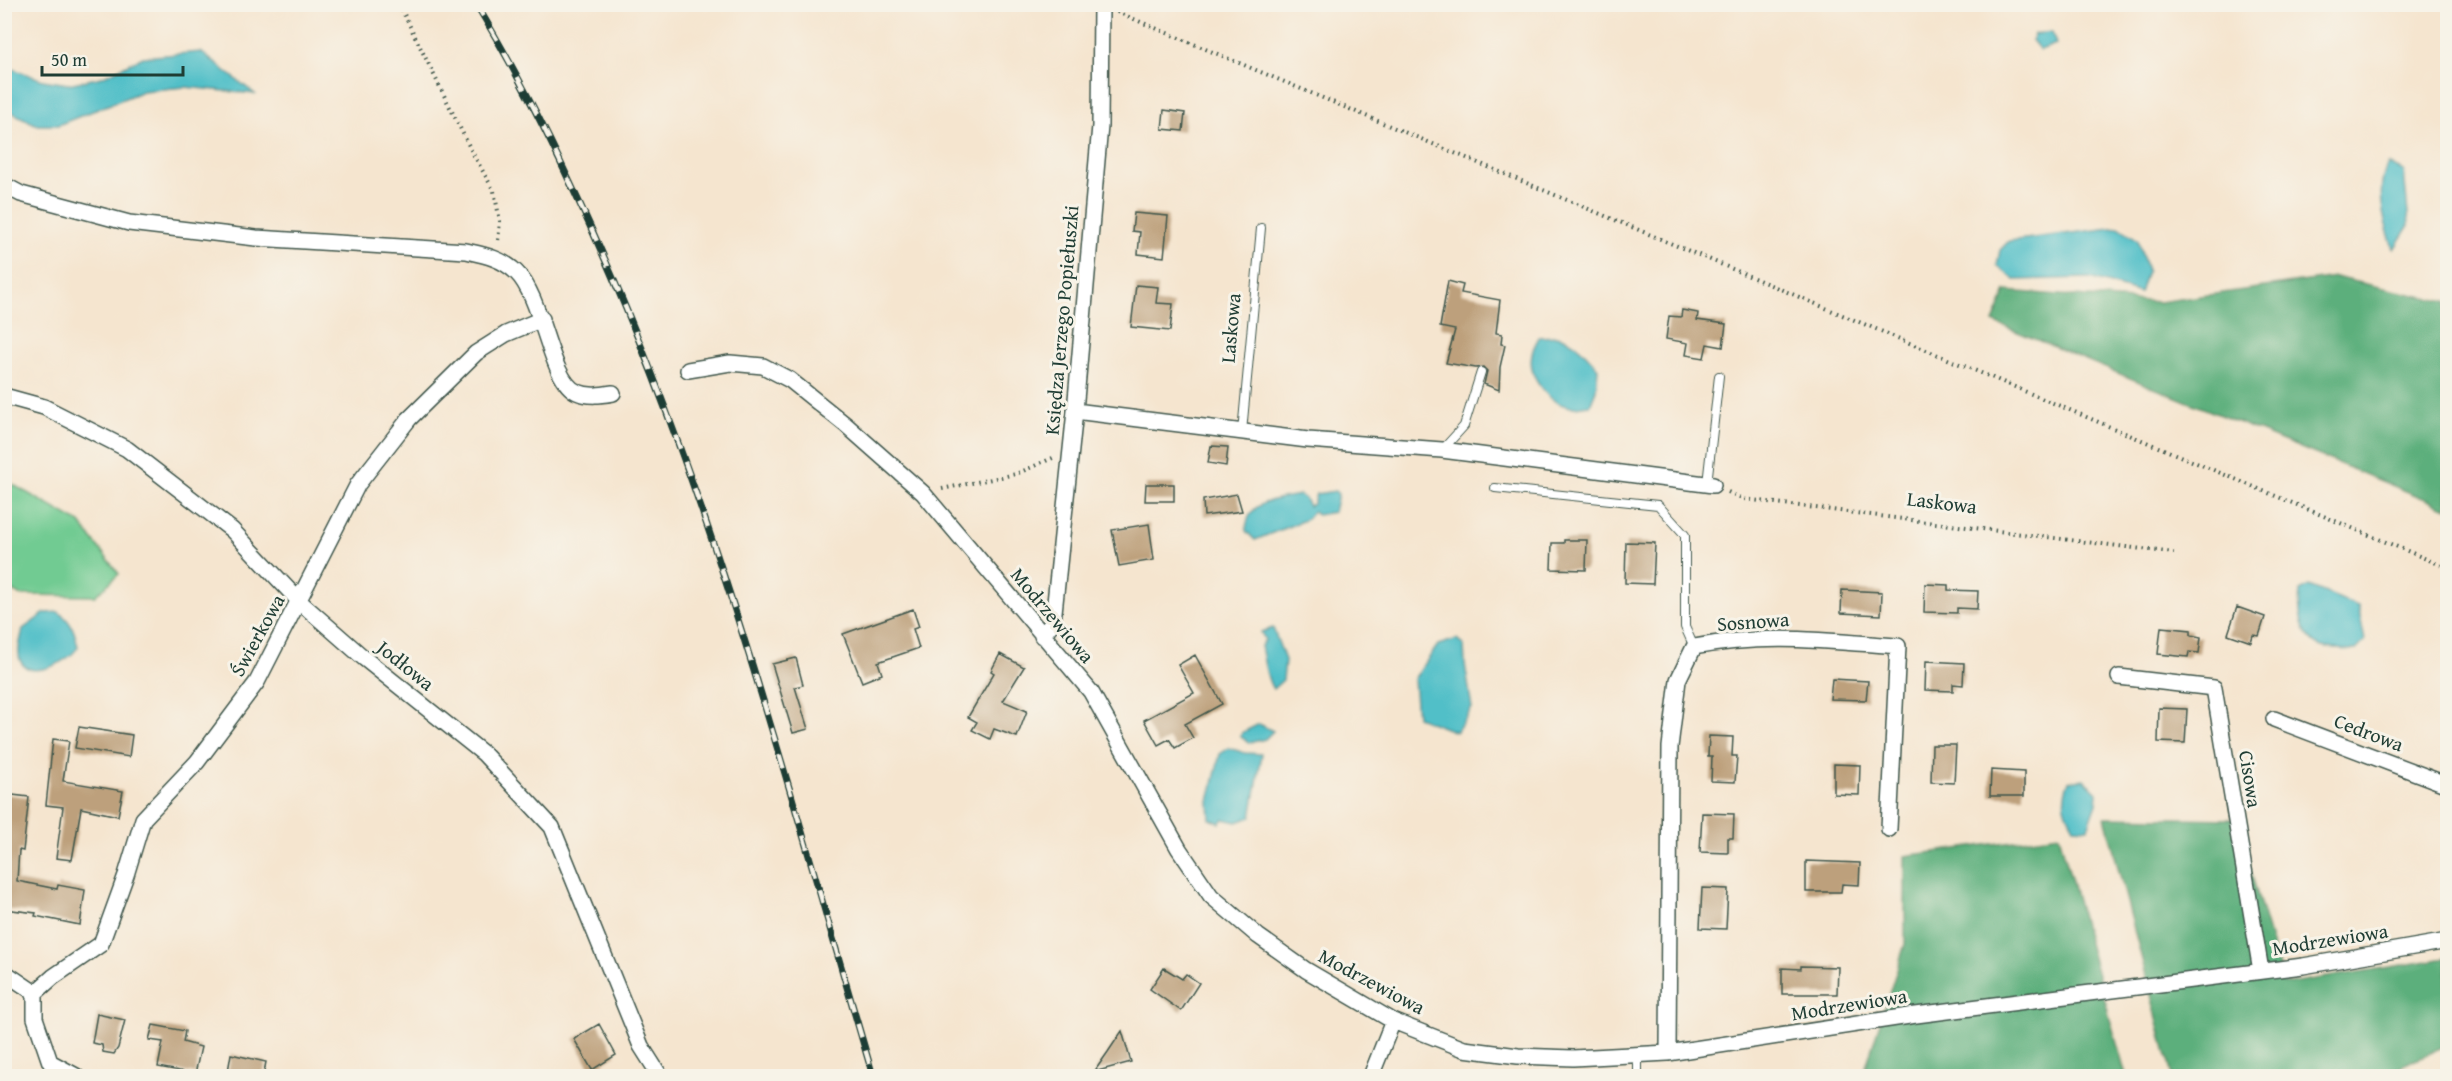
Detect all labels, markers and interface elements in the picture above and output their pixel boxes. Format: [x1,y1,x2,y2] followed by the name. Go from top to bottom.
[42,39,183,77] scale bar
[51,46,87,73] text: 50 m
[1037,204,1086,436] street label: Księdza Jerzego Popiełuszki
[1212,291,1248,364] street label: Laskowa
[1905,483,1979,521] street label: Laskowa
[1004,561,1102,669] street label: Modrzewiowa
[222,588,292,681] street label: Świerkowa
[1716,604,1791,638] street label: Sosnowa
[369,631,441,697] street label: Jodłowa
[2330,706,2408,759] street label: Cedrowa
[2232,748,2270,810] street label: Cisowa
[2270,915,2390,962] street label: Modrzewiowa
[1314,941,1431,1021] street label: Modrzewiowa
[1789,980,1909,1027] street label: Modrzewiowa

